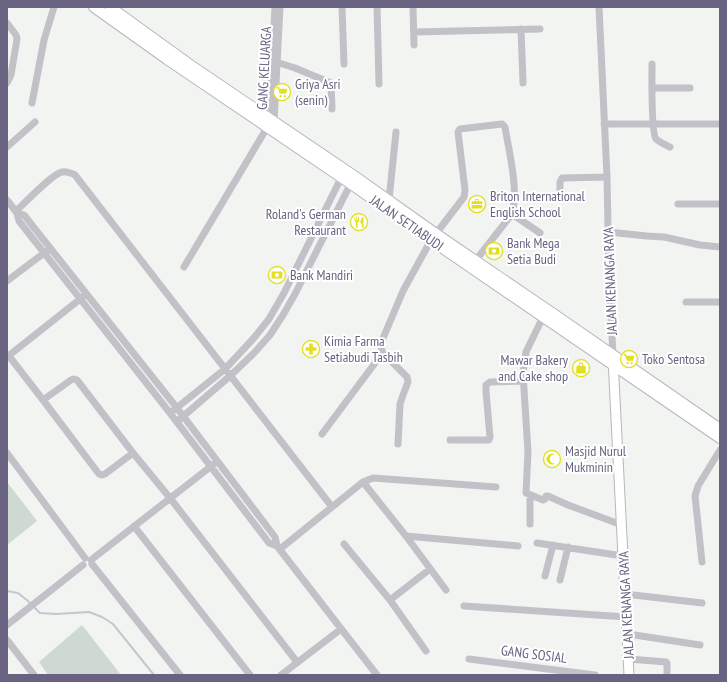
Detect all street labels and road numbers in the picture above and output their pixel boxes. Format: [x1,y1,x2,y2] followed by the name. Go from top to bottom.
[253,26,275,110] street label: GANG KELUARGA
[366,190,447,255] street label: JALAN SETIABUDI
[599,226,621,336] street label: JALAN KENANGA RAYA
[614,550,638,660] street label: JALAN KENANGA RAYA
[500,641,568,667] street label: GANG SOSIAL

